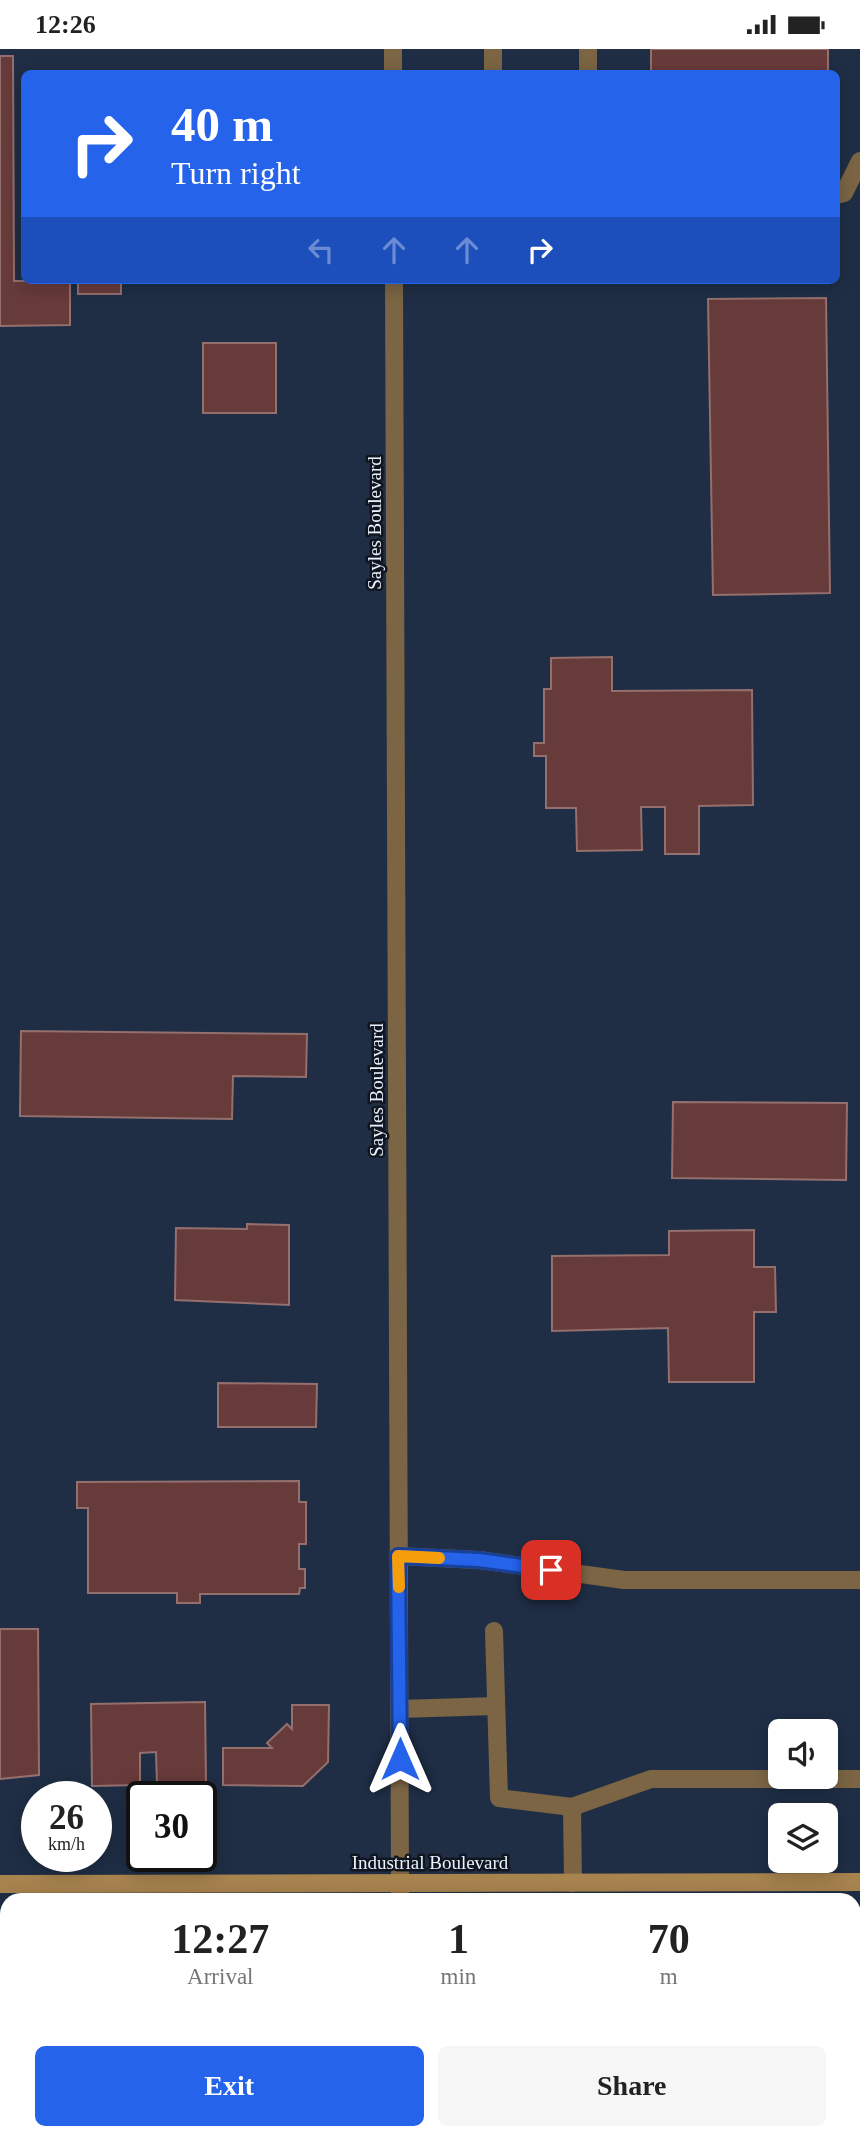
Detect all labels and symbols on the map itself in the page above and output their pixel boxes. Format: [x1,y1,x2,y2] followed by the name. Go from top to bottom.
[364,456,385,590] street label: Sayles Boulevard
[366,1023,387,1157] street label: Sayles Boulevard
[521,1540,581,1600] pin
[363,1722,437,1796] position arrow
[126,1781,217,1872] speed limit sign: 30
[352,1852,509,1873] street label: Industrial Boulevard

